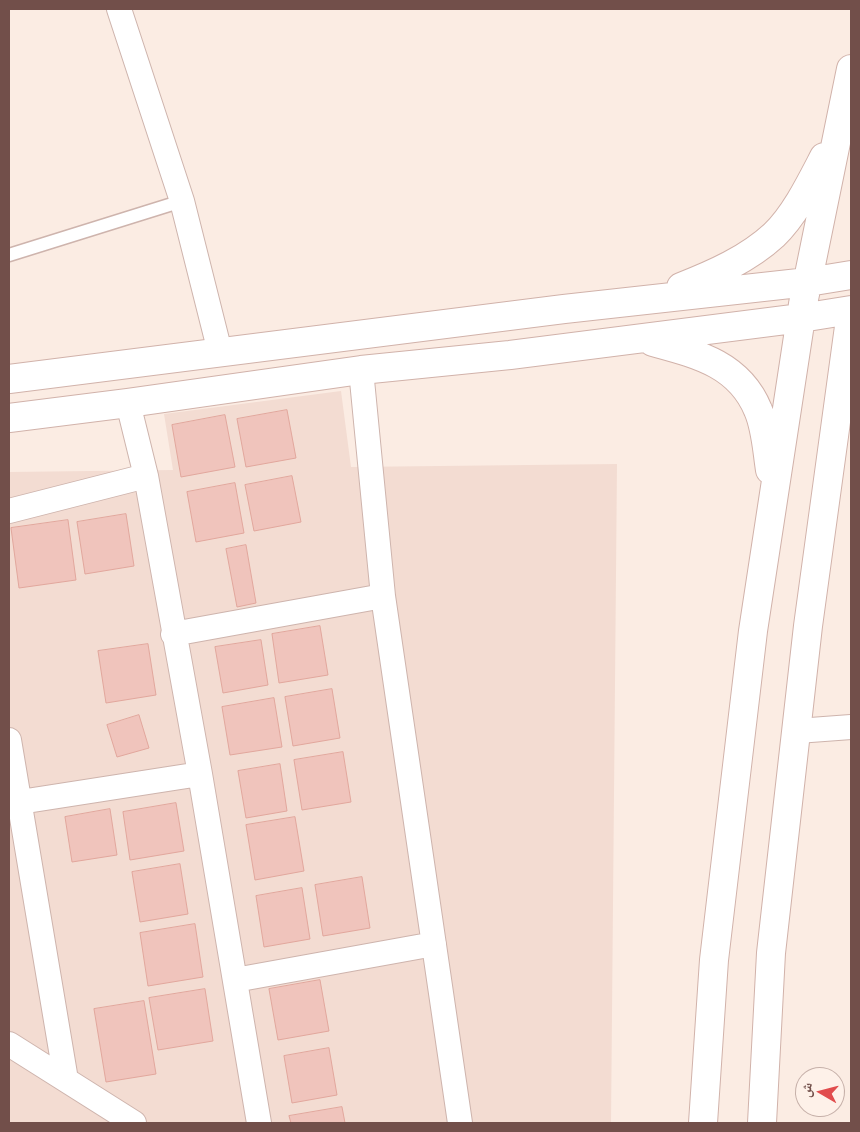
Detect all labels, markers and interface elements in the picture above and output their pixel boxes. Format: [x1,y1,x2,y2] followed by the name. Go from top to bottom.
[795,1067,845,1117] north arrow
[794,1081,817,1099] text: ش

